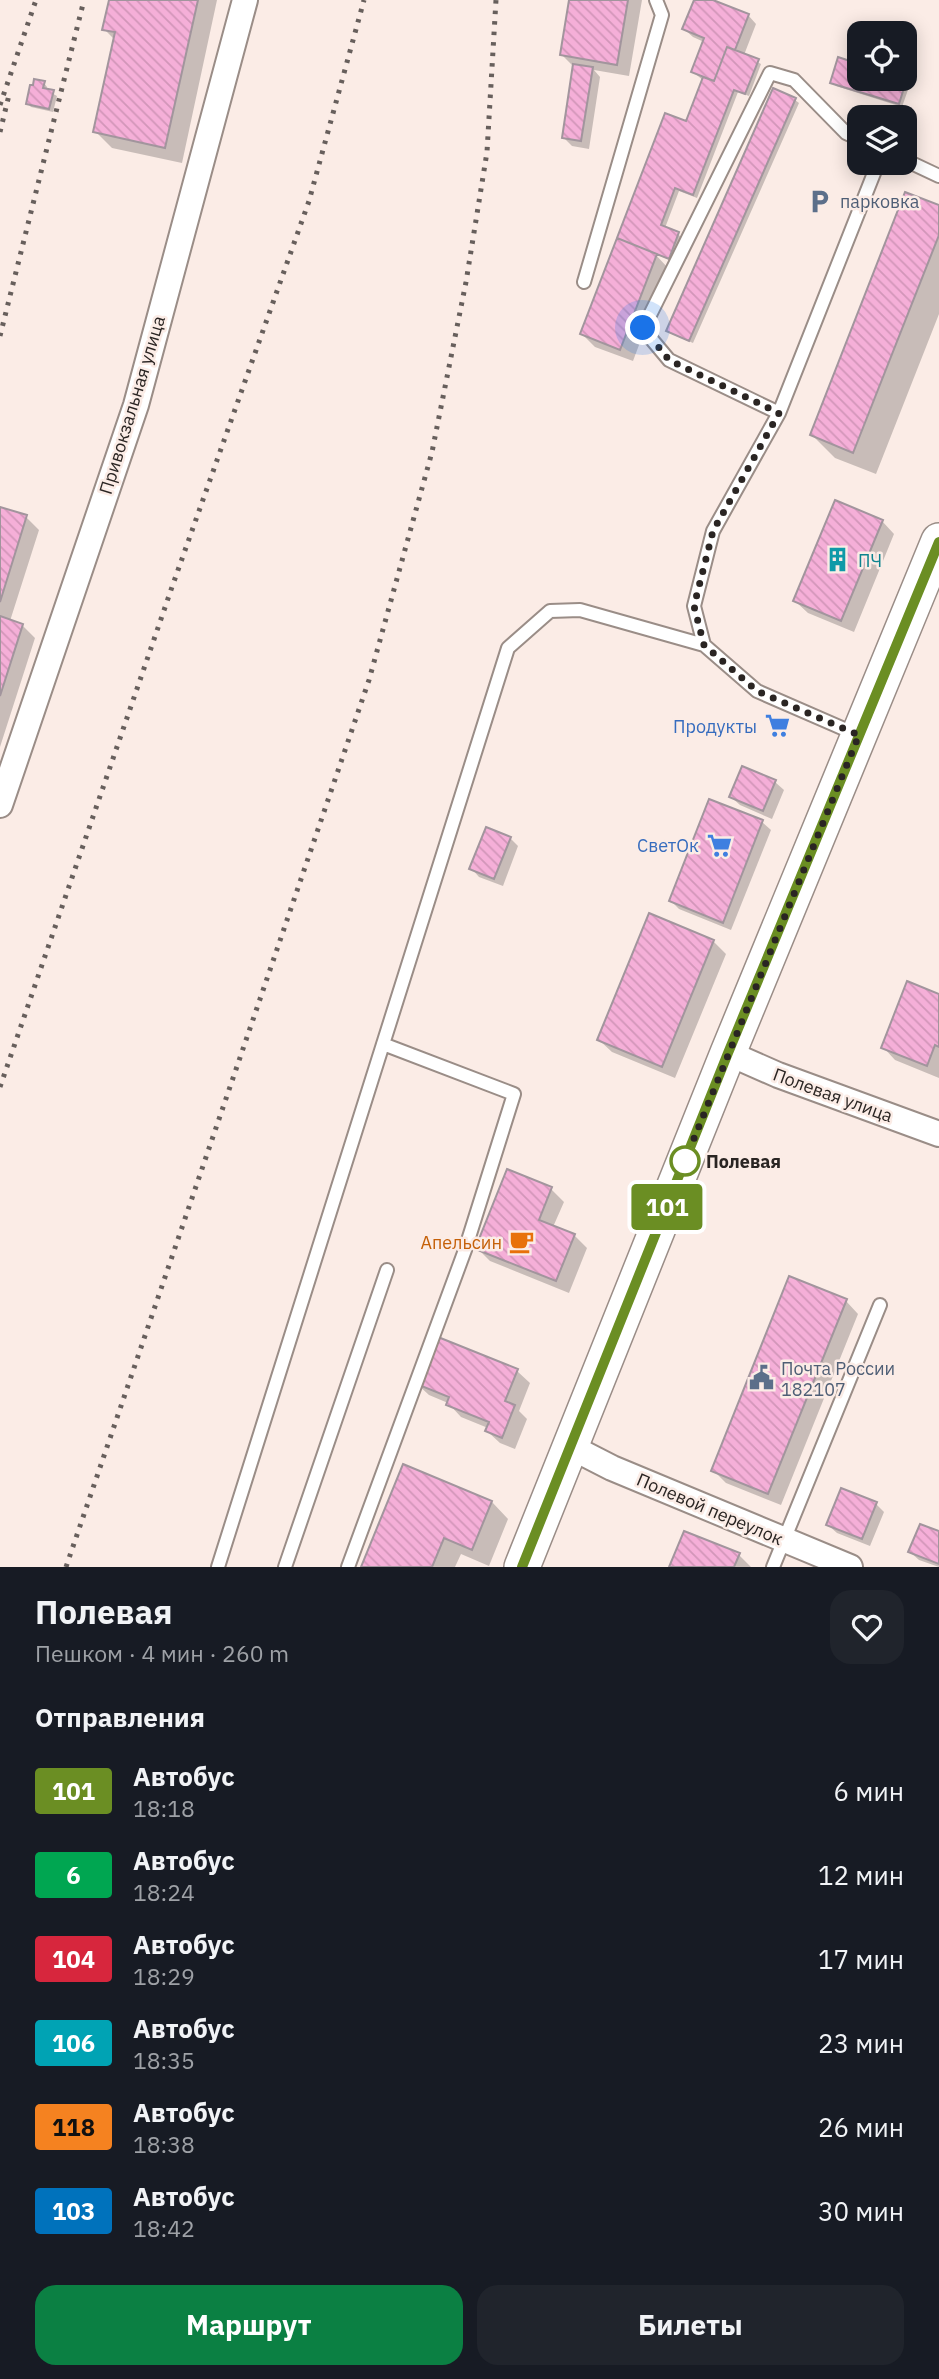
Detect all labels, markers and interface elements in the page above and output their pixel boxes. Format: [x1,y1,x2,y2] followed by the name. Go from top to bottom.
[847,21,917,175] map controls
[847,21,917,91] button: locate
[847,105,917,175] button: layers
[806,187,834,215] parking icon: парковка
[840,190,920,213] place label: парковка
[625,310,660,345] your location
[94,313,170,497] street label: Привокзальная улица
[824,546,852,574] building icon: ПЧ
[858,549,882,572] place label: ПЧ
[763,712,791,740] supermarket icon: Продукты
[673,715,757,738] place label: Продукты
[705,831,733,859] supermarket icon: СветОк
[637,834,699,857] place label: СветОк
[770,1063,896,1127] street label: Полевая улица
[670,1146,700,1176] marker: Полевая
[706,1150,781,1173] place label: Полевая
[627,1184,707,1230] line badge: 101
[645,1191,689,1223] text: 101
[508,1228,536,1256] cafe icon: Апельсин
[421,1231,502,1254] place label: Апельсин
[781,1357,895,1401] place label: Почта России 182107
[747,1364,775,1392] public building icon: Почта России 182107
[633,1468,787,1550] street label: Полевой переулок
[35,1590,173,1633] text: Полевая
[830,1590,904,1664] button: heart
[35,1638,289,1668] text: Пешком · 4 мин · 260 m
[35,1700,205,1734] text: Отправления
[133,1759,235,1793] text: Автобус
[834,1774,904,1808] text: 6 мин
[52,1775,95,1807] text: 101
[133,1793,195,1823] text: 18:18
[133,1843,235,1877] text: Автобус
[818,1858,904,1892] text: 12 мин
[66,1859,81,1891] text: 6
[133,1877,195,1907] text: 18:24
[133,1927,235,1961] text: Автобус
[818,1942,904,1976] text: 17 мин
[52,1943,95,1975] text: 104
[133,1961,195,1991] text: 18:29
[133,2011,235,2045] text: Автобус
[818,2026,904,2060] text: 23 мин
[52,2027,95,2059] text: 106
[133,2045,195,2075] text: 18:35
[133,2095,235,2129] text: Автобус
[818,2110,904,2144] text: 26 мин
[52,2111,95,2143] text: 118
[133,2129,195,2159] text: 18:38
[133,2179,235,2213] text: Автобус
[818,2194,904,2228] text: 30 мин
[52,2195,95,2227] text: 103
[133,2213,195,2243] text: 18:42
[35,2285,463,2365] button: Маршрут
[477,2285,904,2365] button: Билеты

